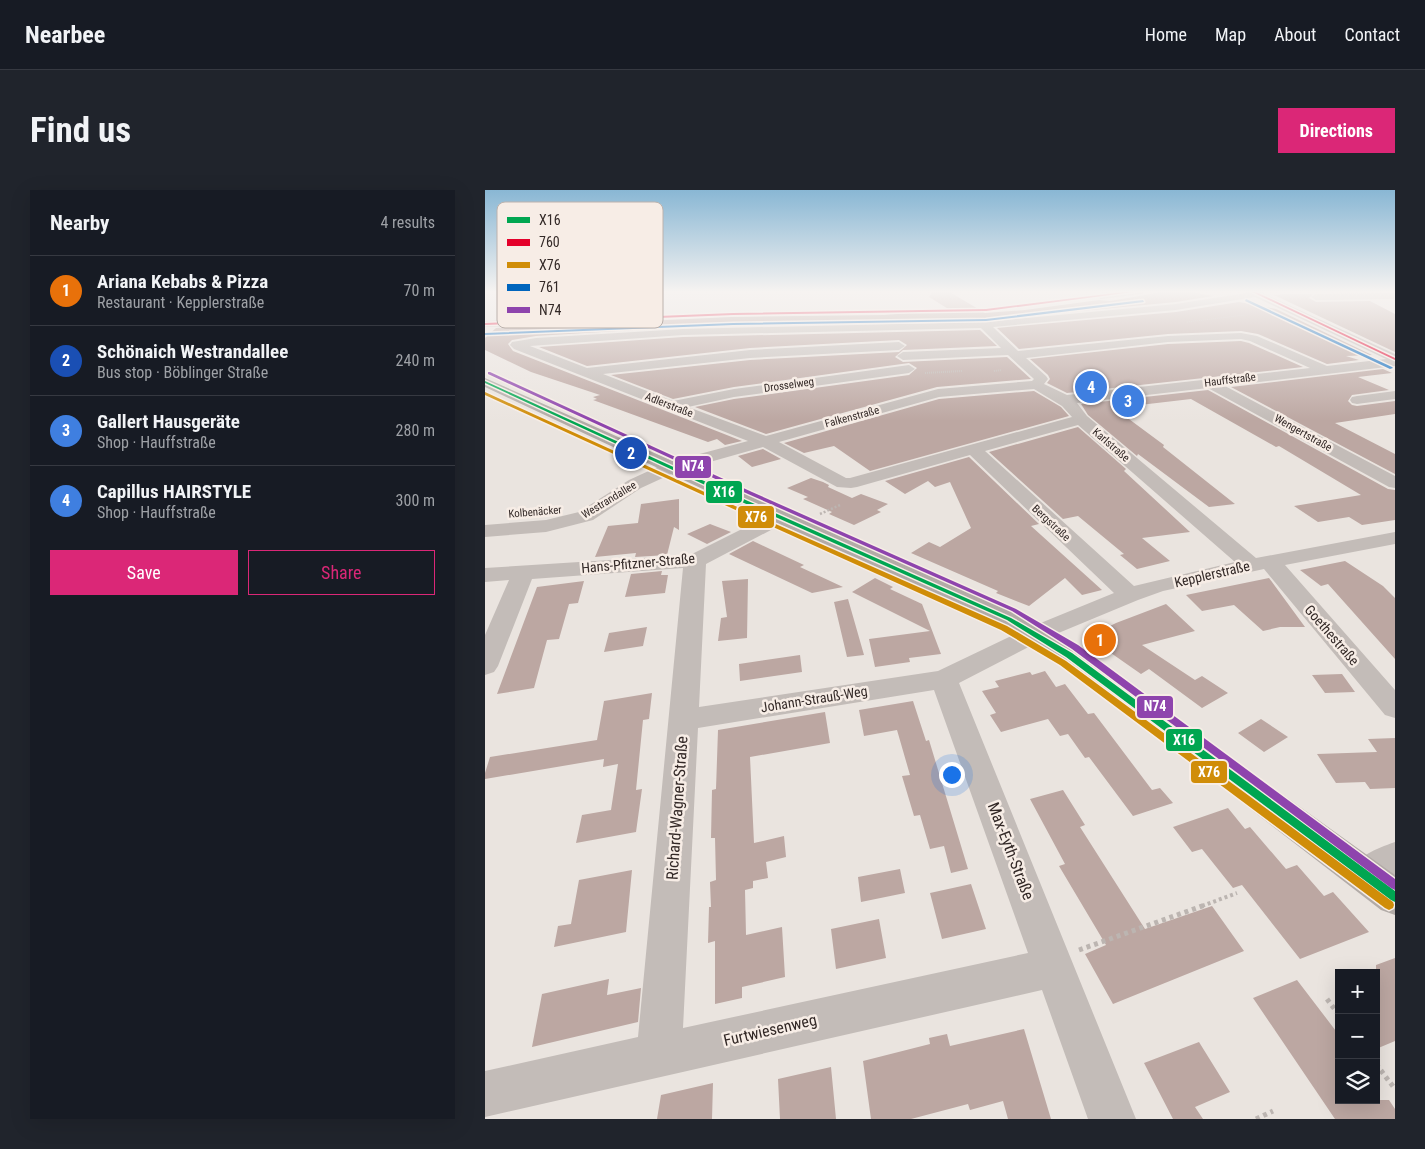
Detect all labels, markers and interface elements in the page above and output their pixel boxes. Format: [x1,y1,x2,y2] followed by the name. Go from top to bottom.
[25,21,105,49] text: Nearbee
[1145,24,1187,45] text: Home
[1215,24,1246,45] text: Map
[1274,24,1316,45] text: About
[1344,24,1400,45] text: Contact
[1278,108,1395,153] button: Directions
[30,110,131,151] text: Find us
[497,202,663,328] legend
[50,211,109,235] text: Nearby
[539,212,561,228] text: X16
[380,213,435,232] text: 4 results
[539,234,560,250] text: 760
[539,257,561,273] text: X76
[97,270,268,293] text: Ariana Kebabs & Pizza
[539,279,560,295] text: 761
[62,281,70,300] text: 1
[403,281,435,300] text: 70 m
[97,293,264,312] text: Restaurant · Kepplerstraße
[539,302,562,318] text: N74
[97,340,288,363] text: Schönaich Westrandallee
[62,351,70,370] text: 2
[396,351,435,370] text: 240 m
[97,363,268,382] text: Bus stop · Böblinger Straße
[1075,368,1107,406] pin: 4
[1203,370,1257,390] street label: Hauffstraße
[763,375,815,395] street label: Drosselweg
[1112,382,1144,420] pin: 3
[643,390,695,420] street label: Adlerstraße
[823,403,881,431] street label: Falkenstraße
[97,410,240,433] text: Gallert Hausgeräte
[1272,412,1334,454] street label: Wengertstraße
[62,421,70,440] text: 3
[396,421,435,440] text: 280 m
[1090,425,1132,465] street label: Karlstraße
[97,433,216,452] text: Shop · Hauffstraße
[615,434,647,472] pin: 2
[674,455,712,479] line badge: N74
[682,458,704,474] text: N74
[579,479,639,521] street label: Westrandallee
[97,480,251,503] text: Capillus HAIRSTYLE
[705,480,743,504] line badge: X16
[713,484,735,500] text: X16
[62,491,70,510] text: 4
[396,491,435,510] text: 300 m
[1029,502,1073,544] street label: Bergstraße
[97,503,216,522] text: Shop · Hauffstraße
[508,503,563,521] street label: Kolbenäcker
[737,505,775,529] line badge: X76
[745,509,767,525] text: X76
[50,550,238,595] button: Save
[248,550,435,595] button: Share
[581,550,696,576] street label: Hans-Pfitzner-Straße
[1173,557,1252,590] street label: Kepplerstraße
[1302,602,1363,669] street label: Goethestraße
[1084,621,1116,659] pin: 1
[759,683,869,715] street label: Johann-Strauß-Weg
[1136,695,1174,719] line badge: N74
[1144,698,1166,714] text: N74
[1165,728,1203,752] line badge: X16
[1173,732,1195,748] text: X16
[662,735,692,881] street label: Richard-Wagner-Straße
[1190,760,1228,784] line badge: X76
[939,762,965,788] your location
[1198,764,1220,780] text: X76
[984,800,1038,902] street label: Max-Eyth-Straße
[1335,969,1380,1104] map controls
[1335,969,1380,1014] button: +
[721,1010,819,1050] street label: Furtwiesenweg
[1335,1014,1380,1059] button: −
[1335,1059,1380,1104] button: layers

